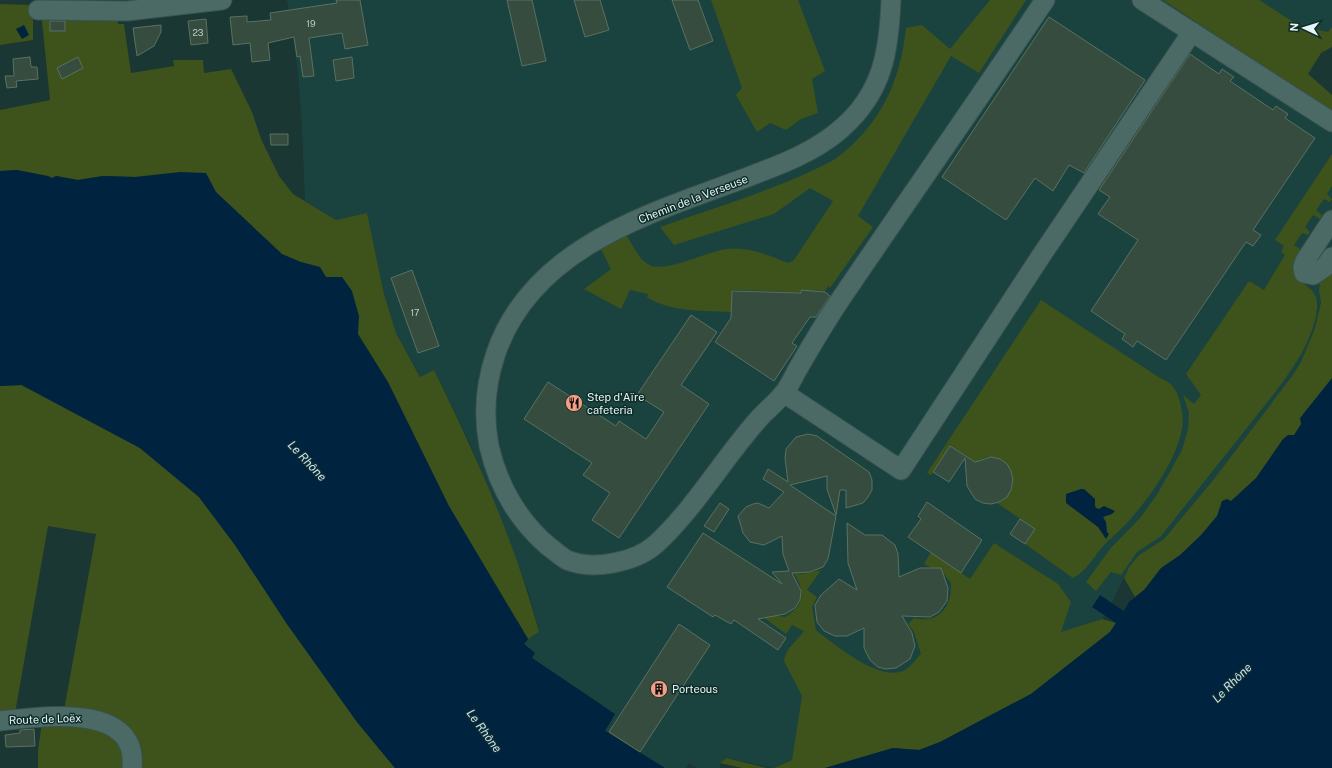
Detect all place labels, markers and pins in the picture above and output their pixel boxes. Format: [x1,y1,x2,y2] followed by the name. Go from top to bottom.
[587,391,644,416] place label: Step d'Aïre cafeteria
[564,393,584,413] restaurant icon: Step d'Aïre cafeteria
[649,679,669,699] building icon: Porteous
[672,683,718,695] place label: Porteous

